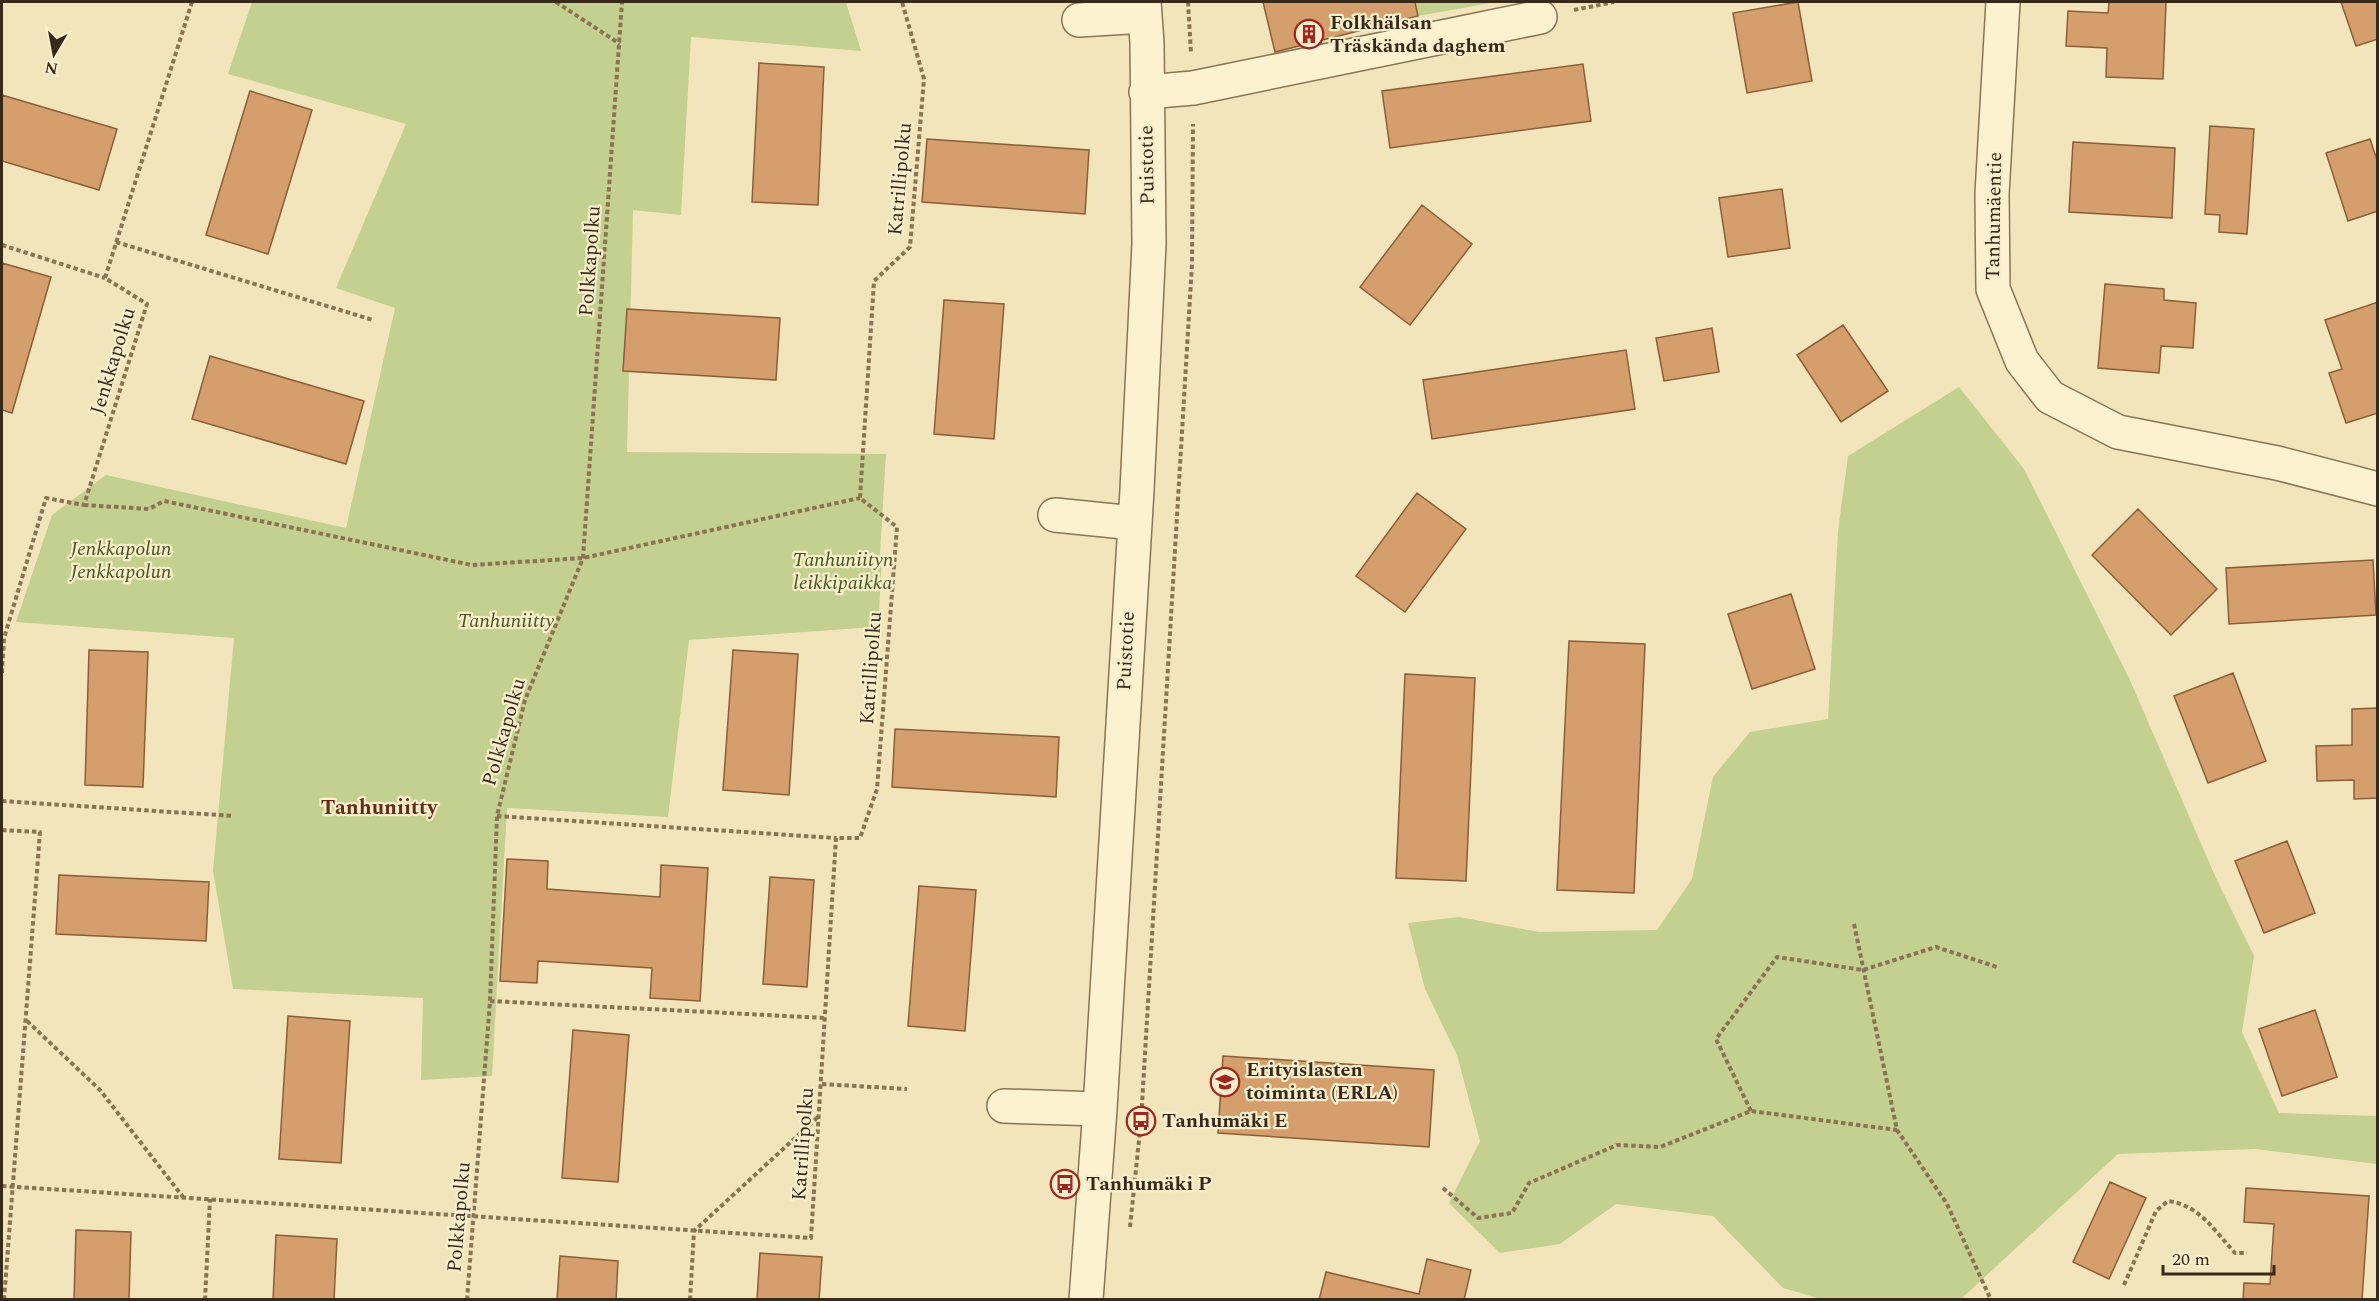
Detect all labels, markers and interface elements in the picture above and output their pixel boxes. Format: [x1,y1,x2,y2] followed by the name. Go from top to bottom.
[1330,8,1506,61] place label: Folkhälsan Träskända daghem
[1293,18,1325,50] building icon: Folkhälsan Träskända daghem
[24,24,84,84] north arrow
[43,55,60,81] text: N
[880,121,920,237] street label: Katrillipolku
[1131,125,1163,205] street label: Puistotie
[1978,152,2010,280] street label: Tanhumäentie
[571,205,609,317] street label: Polkkapolku
[82,304,144,418] street label: Jenkkapolku
[68,534,172,587] park label: Jenkkapolun Jenkkapolun
[793,545,894,598] park label: Tanhuniityn leikkipaikka
[458,606,554,636] park label: Tanhuniitty
[852,610,890,726] street label: Katrillipolku
[1109,610,1143,692] street label: Puistotie
[474,675,534,789] street label: Polkkapolku
[321,792,438,824] district label: Tanhuniitty
[1246,1055,1398,1108] place label: Erityislasten toiminta (ERLA)
[1209,1066,1241,1098] school or university icon: Erityislasten toiminta (ERLA)
[784,1086,822,1202] street label: Katrillipolku
[1125,1105,1157,1137] bus stop icon: Tanhumäki E
[1162,1106,1288,1136] place label: Tanhumäki E
[439,1160,479,1274] street label: Polkkapolku
[1049,1168,1081,1200] bus stop icon: Tanhumäki P
[1086,1169,1212,1199] place label: Tanhumäki P
[2163,1238,2274,1276] scale bar
[2172,1246,2210,1273] text: 20 m

